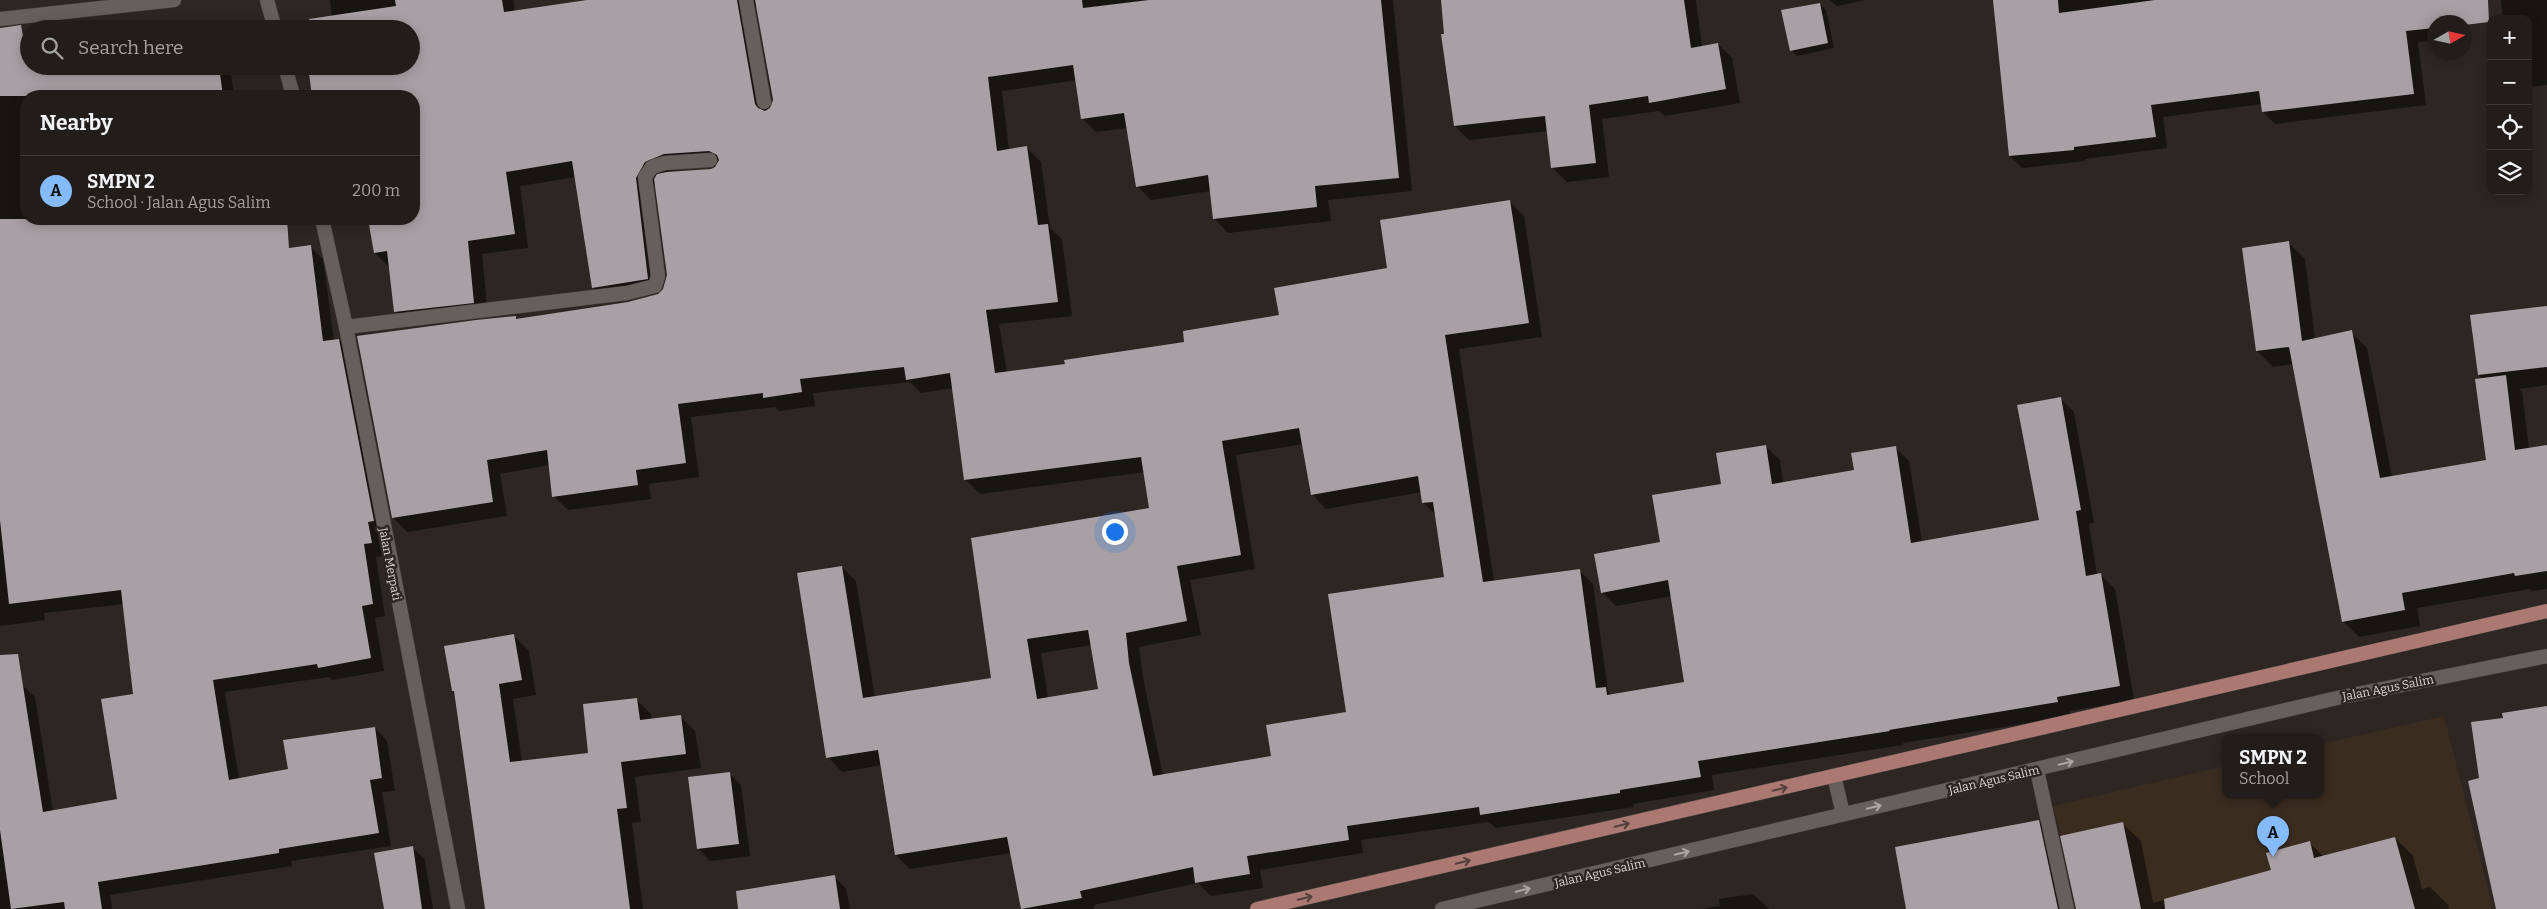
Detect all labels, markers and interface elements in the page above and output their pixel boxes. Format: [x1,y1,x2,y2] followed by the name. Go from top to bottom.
[2427,15,2472,60] north arrow
[2487,15,2532,195] map controls
[2487,15,2532,60] button: +
[20,20,420,75] search box
[38,34,66,62] icon: search
[78,36,183,59] text: Search here
[2487,60,2532,105] button: −
[2487,105,2532,150] button: locate
[40,110,113,136] text: Nearby
[2487,150,2532,195] button: layers
[87,170,155,193] text: SMPN 2
[50,181,62,200] text: A
[352,181,400,200] text: 200 m
[87,193,270,212] text: School · Jalan Agus Salim
[1102,519,1128,545] your location
[376,525,404,602] street label: Jalan Merpati
[2340,672,2435,704] street label: Jalan Agus Salim
[2222,734,2324,799] popup
[2239,746,2307,769] text: SMPN 2
[2058,758,2074,767] one-way arrow
[1946,763,2041,797] street label: Jalan Agus Salim
[2239,769,2289,788] text: School
[1772,784,1788,793] one-way arrow
[1865,802,1881,811] one-way arrow
[2257,816,2289,857] pin: A
[1613,820,1629,829] one-way arrow
[1673,848,1689,857] one-way arrow
[1552,856,1647,890] street label: Jalan Agus Salim
[1455,857,1471,866] one-way arrow
[1515,885,1531,894] one-way arrow
[1296,893,1312,902] one-way arrow

